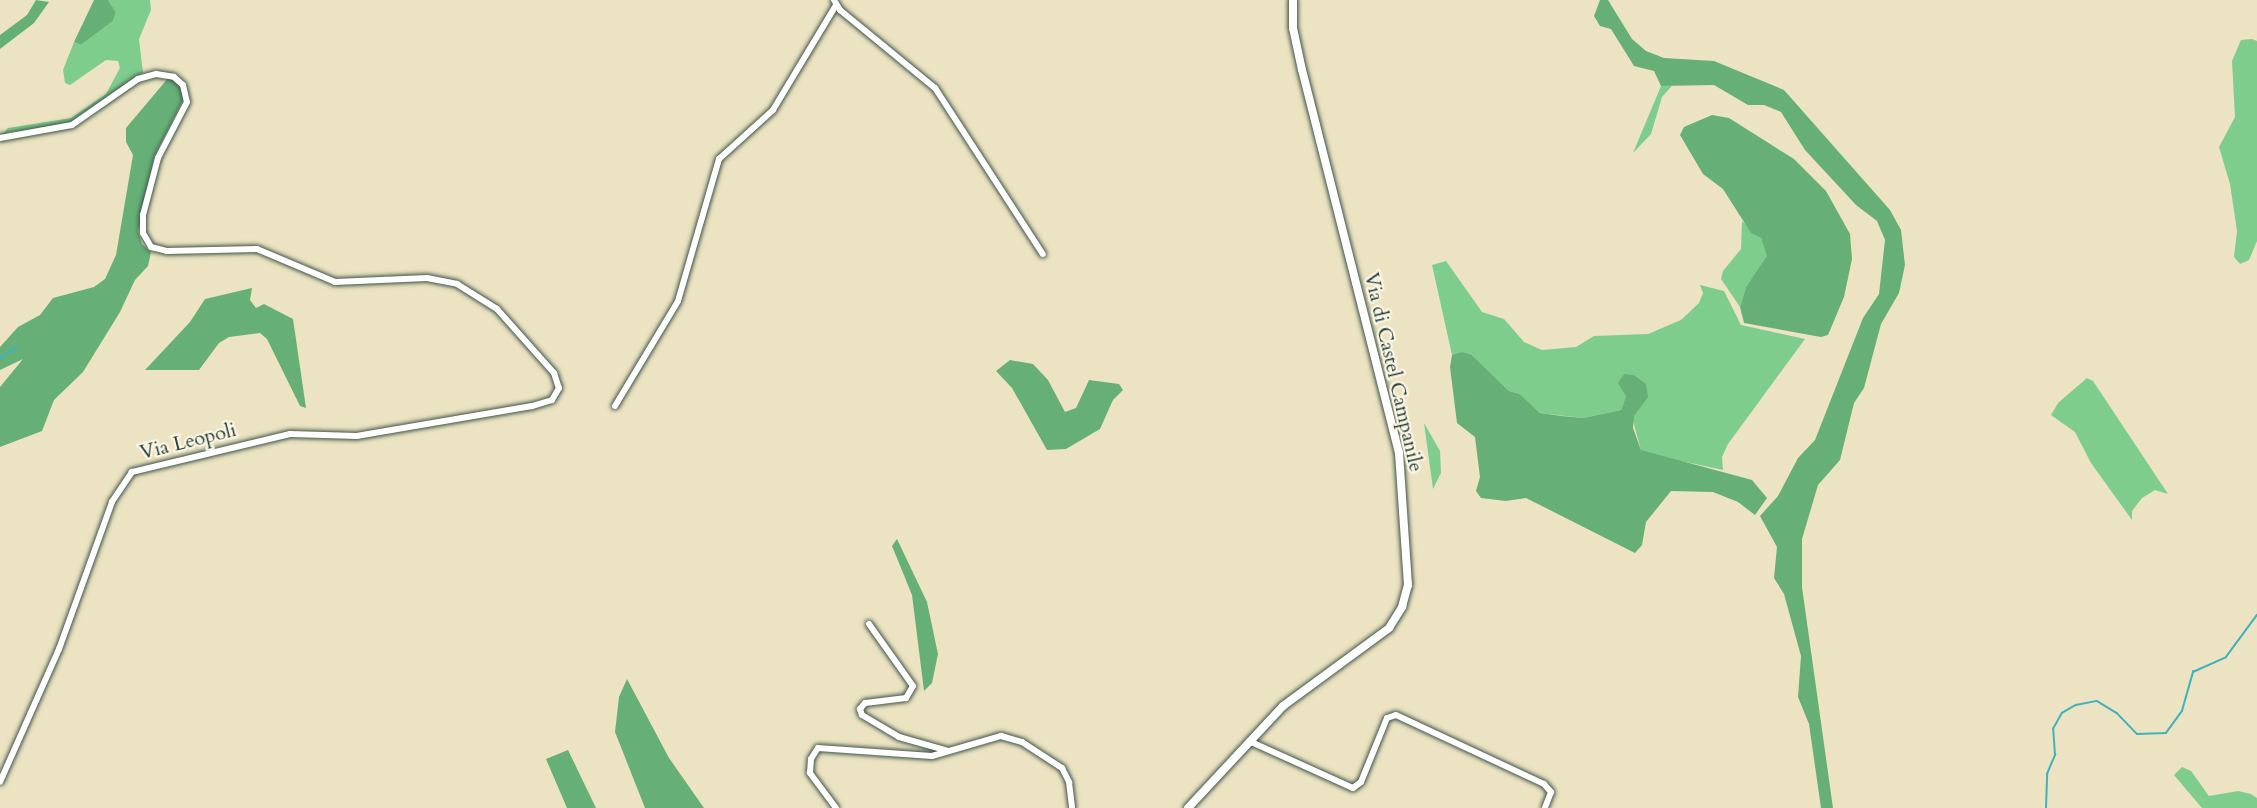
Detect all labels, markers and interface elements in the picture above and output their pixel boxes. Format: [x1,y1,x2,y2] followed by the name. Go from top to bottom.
[1359,270,1429,474] street label: Via di Castel Campanile
[137,417,239,465] street label: Via Leopoli

